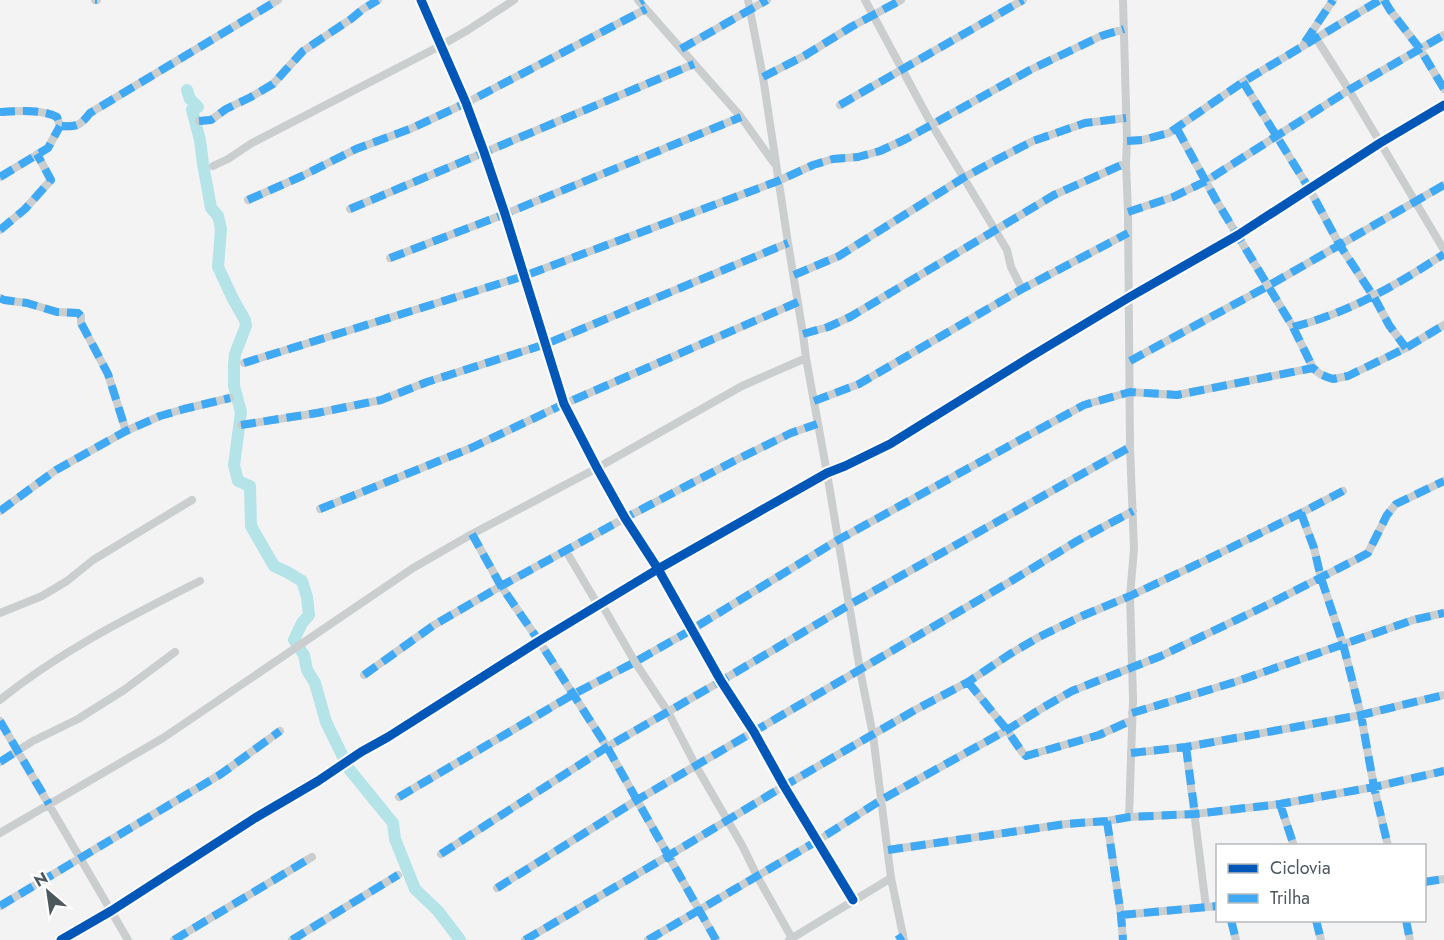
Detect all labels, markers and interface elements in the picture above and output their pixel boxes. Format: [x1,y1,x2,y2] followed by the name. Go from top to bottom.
[1216,844,1426,922] legend
[1270,855,1331,881] text: Ciclovia
[18,862,78,922] north arrow
[30,866,52,892] text: N
[1270,885,1310,911] text: Trilha

